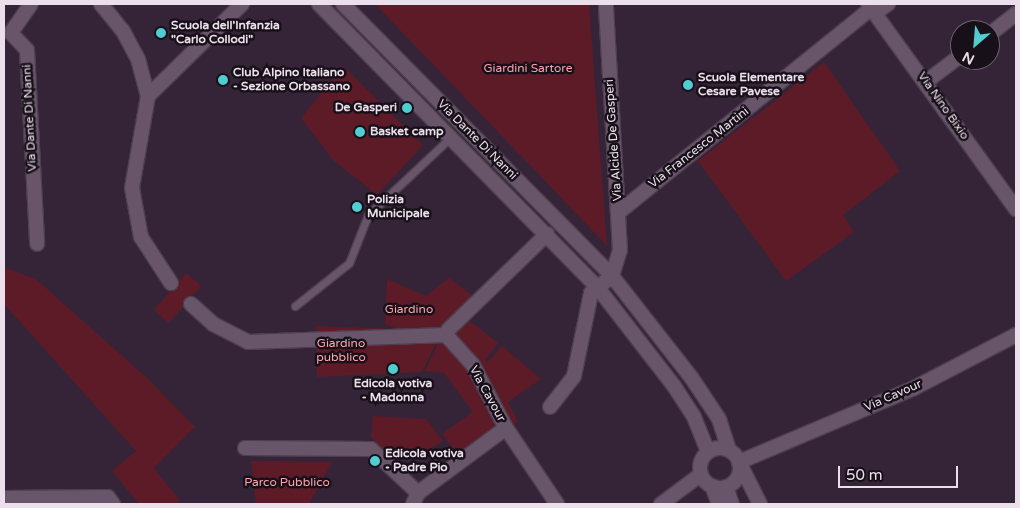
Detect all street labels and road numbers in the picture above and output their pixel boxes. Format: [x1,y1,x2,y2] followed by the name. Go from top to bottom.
[20,64,40,172] street label: Via Dante Di Nanni
[914,69,972,143] street label: Via Nino Bixio
[603,79,625,201] street label: Via Alcide De Gasperi
[434,97,520,183] street label: Via Dante Di Nanni
[646,104,752,192] street label: Via Francesco Martini
[466,364,508,424] street label: Via Cavour
[862,377,924,415] street label: Via Cavour

